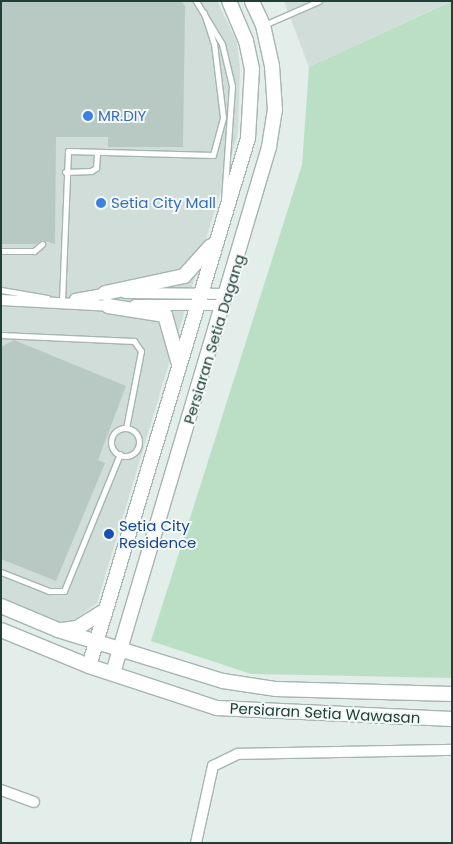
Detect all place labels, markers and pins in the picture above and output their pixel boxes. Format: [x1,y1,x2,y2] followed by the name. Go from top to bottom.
[98,107,146,125] place label: MR.DIY
[82,110,94,122] marker: MR.DIY
[111,194,216,212] place label: Setia City Mall
[95,197,107,209] marker: Setia City Mall
[119,516,196,551] place label: Setia City Residence
[103,528,115,540] marker: Setia City Residence

